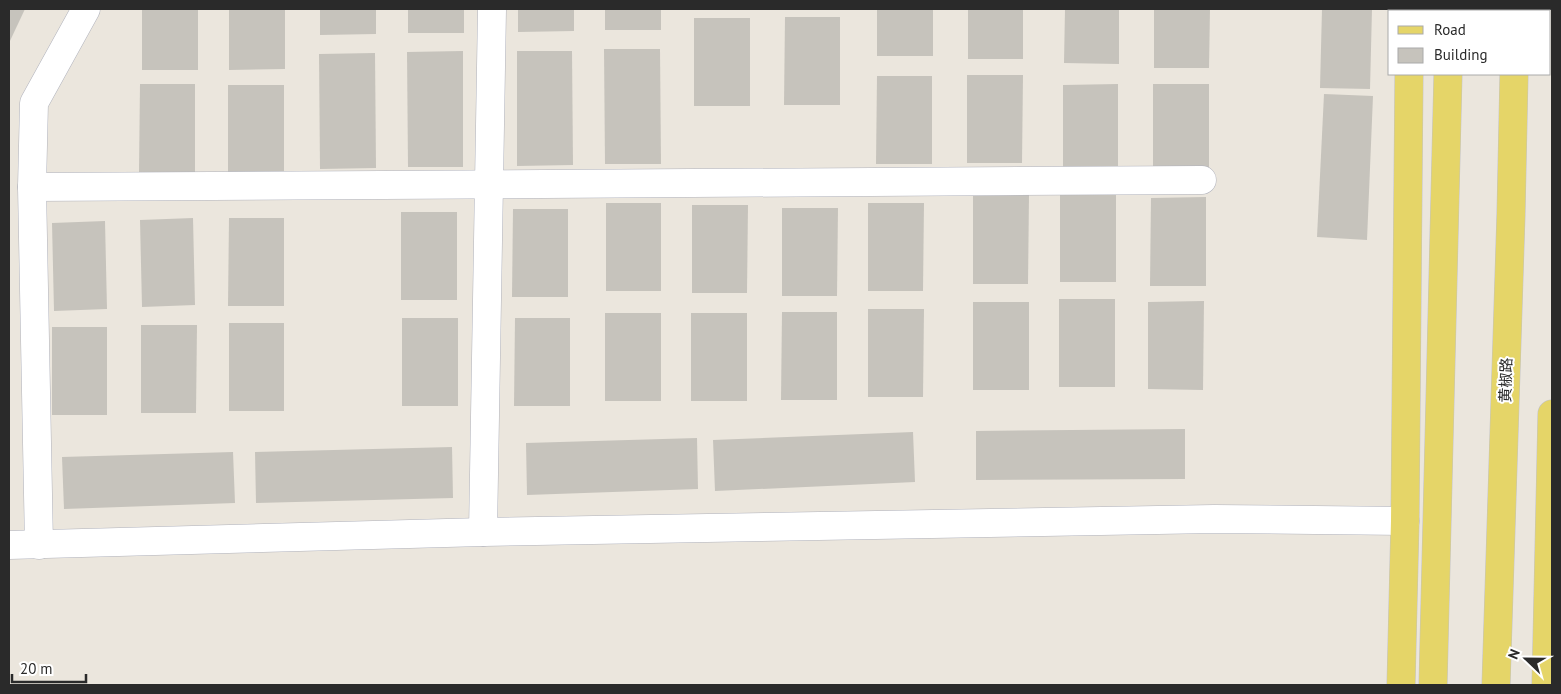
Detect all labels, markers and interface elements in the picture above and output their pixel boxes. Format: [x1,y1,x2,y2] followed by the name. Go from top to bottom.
[1388,10,1551,75] legend
[1434,20,1466,39] text: Road
[1434,45,1488,64] text: Building
[1495,357,1516,403] street label: 黄椒路
[1501,634,1551,684] north arrow
[1504,646,1524,662] text: N
[12,652,86,684] scale bar
[20,659,53,678] text: 20 m

